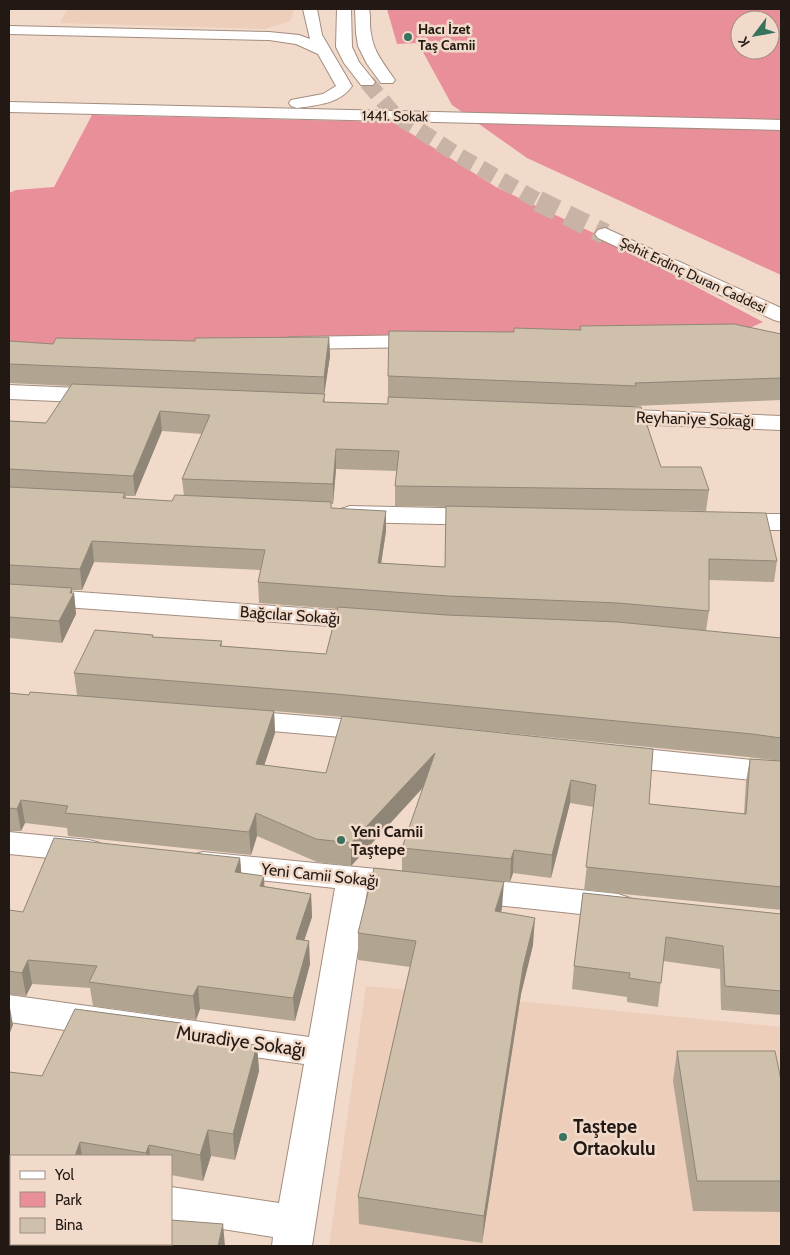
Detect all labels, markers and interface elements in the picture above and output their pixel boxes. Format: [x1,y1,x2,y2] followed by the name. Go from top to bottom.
[730,10,780,60] north arrow
[418,20,475,54] place label: Hacı İzet Taş Camii
[402,31,414,43] marker: Hacı İzet Taş Camii
[734,33,754,50] text: K
[362,106,429,126] street label: 1441. Sokak
[617,233,769,317] street label: Şehit Erdinç Duran Caddesi
[636,407,754,431] street label: Reyhaniye Sokağı
[239,602,341,628] street label: Bağcılar Sokağı
[350,822,423,859] place label: Yeni Camii Taştepe
[335,834,347,846] marker: Yeni Camii Taştepe
[259,859,380,891] street label: Yeni Camii Sokağı
[175,1021,307,1061] street label: Muradiye Sokağı
[573,1115,656,1160] place label: Taştepe Ortaokulu
[557,1131,569,1143] marker: Taştepe Ortaokulu
[10,1155,172,1245] legend
[54,1166,74,1184] text: Yol
[55,1191,82,1209] text: Park
[55,1216,83,1234] text: Bina

